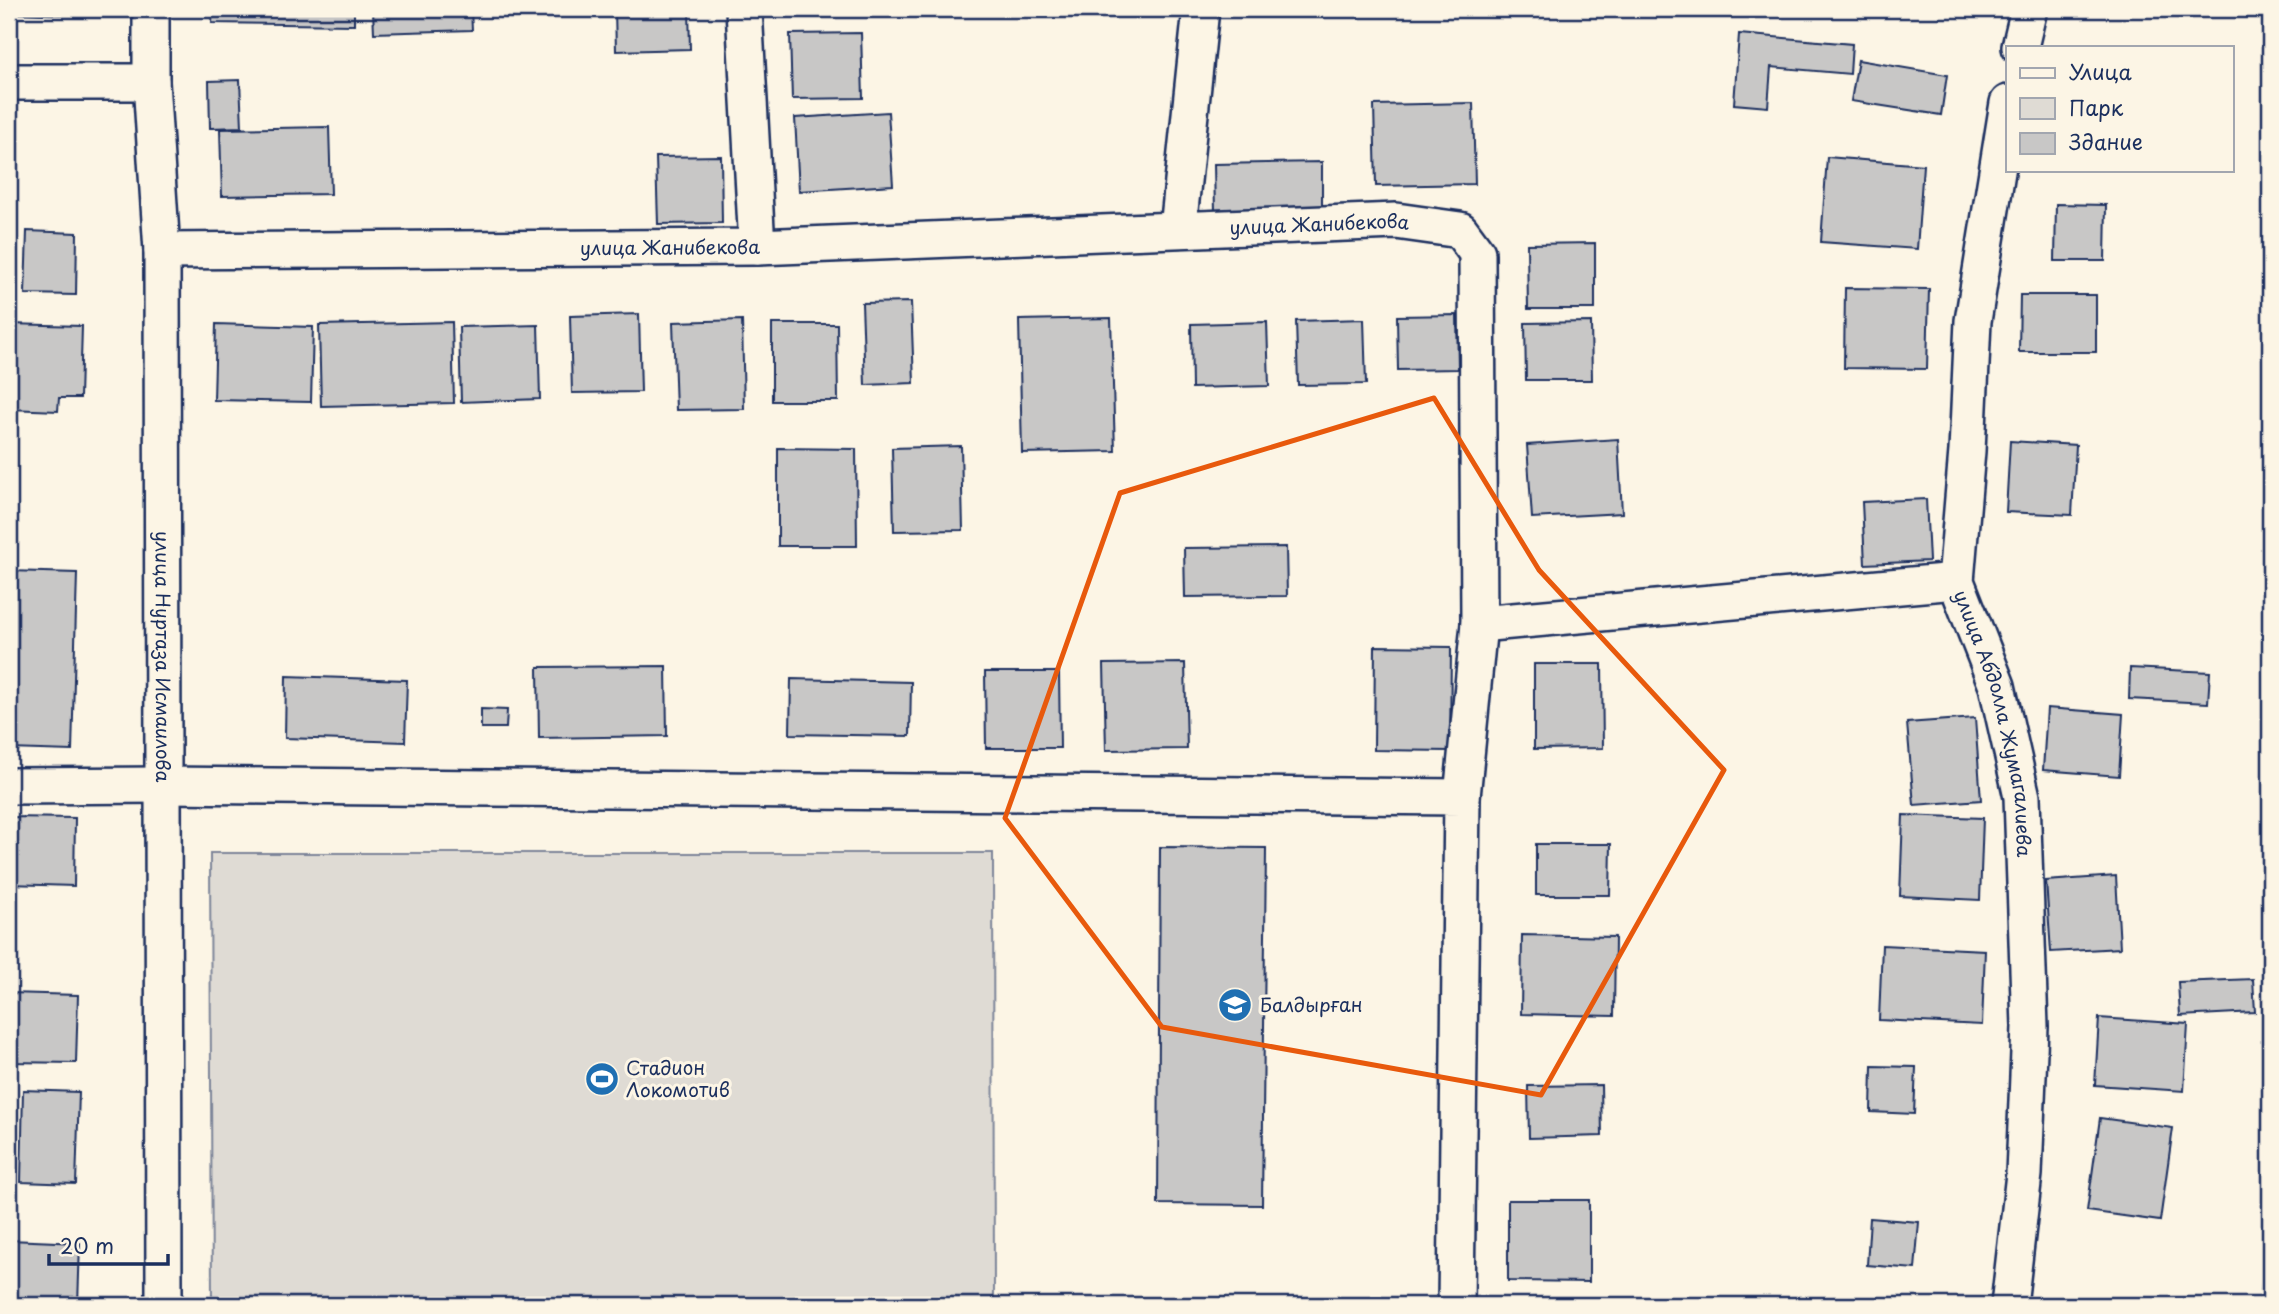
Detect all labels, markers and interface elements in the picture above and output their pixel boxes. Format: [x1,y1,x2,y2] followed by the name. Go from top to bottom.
[2006,46,2234,172] legend
[2069,55,2132,87] text: Улица
[2069,91,2124,123] text: Парк
[2069,125,2143,157] text: Здание
[1229,206,1412,241] street label: улица Жанибекова
[580,232,760,261] street label: улица Жанибекова
[150,531,178,783] street label: улица Нуртаза Исмаилова
[1948,585,2039,858] street label: улица Абдолла Жумагалиева
[1216,986,1254,1024] school or university icon: Балдырған
[1260,990,1363,1018] place label: Балдырған
[626,1053,730,1103] place label: Стадион Локомотив
[583,1060,621,1098] sports icon: Стадион Локомотив
[49,1223,168,1267] scale bar
[60,1229,114,1261] text: 20 m

